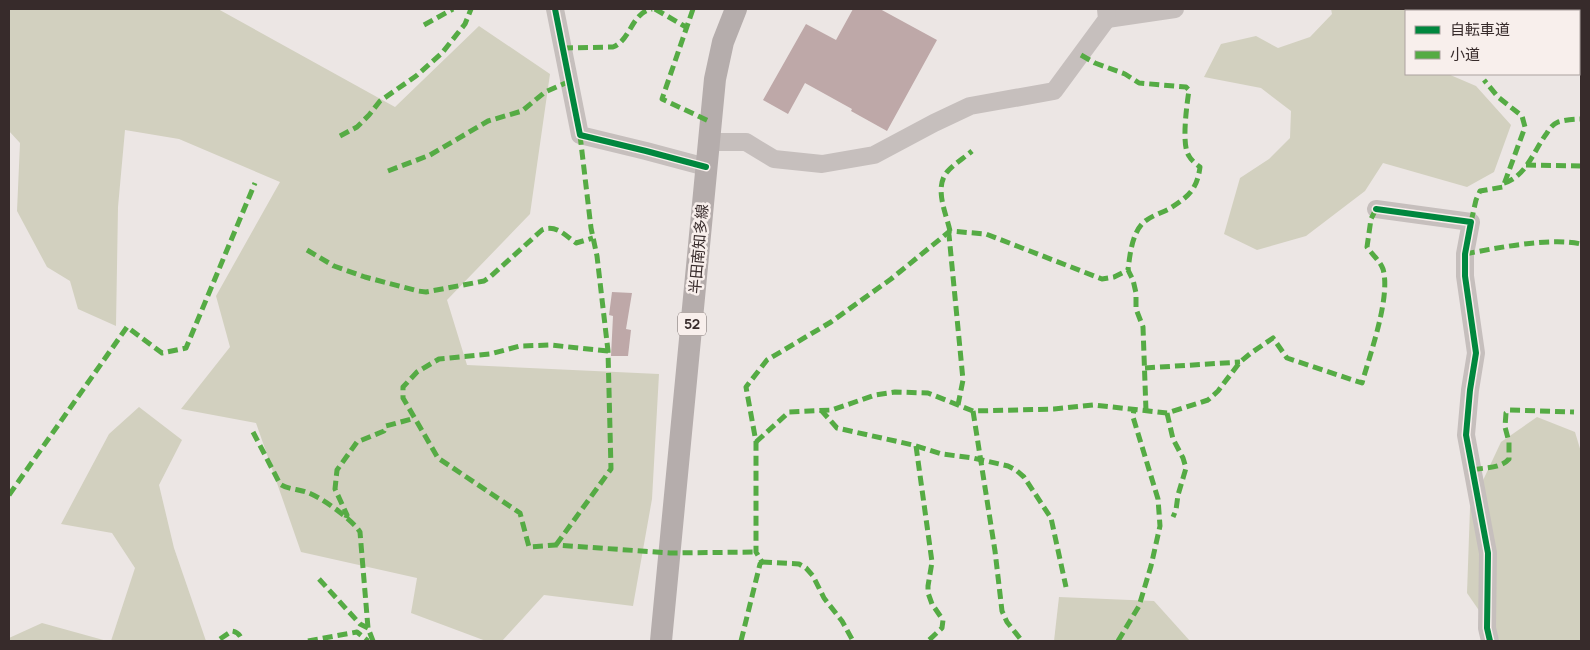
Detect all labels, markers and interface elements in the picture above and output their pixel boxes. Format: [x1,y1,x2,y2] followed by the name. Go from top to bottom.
[1405,10,1580,75] legend
[1450,19,1510,40] text: 自転車道
[1450,44,1480,65] text: 小道
[684,203,713,295] street label: 半田南知多線
[678,312,706,336] road number: 52

